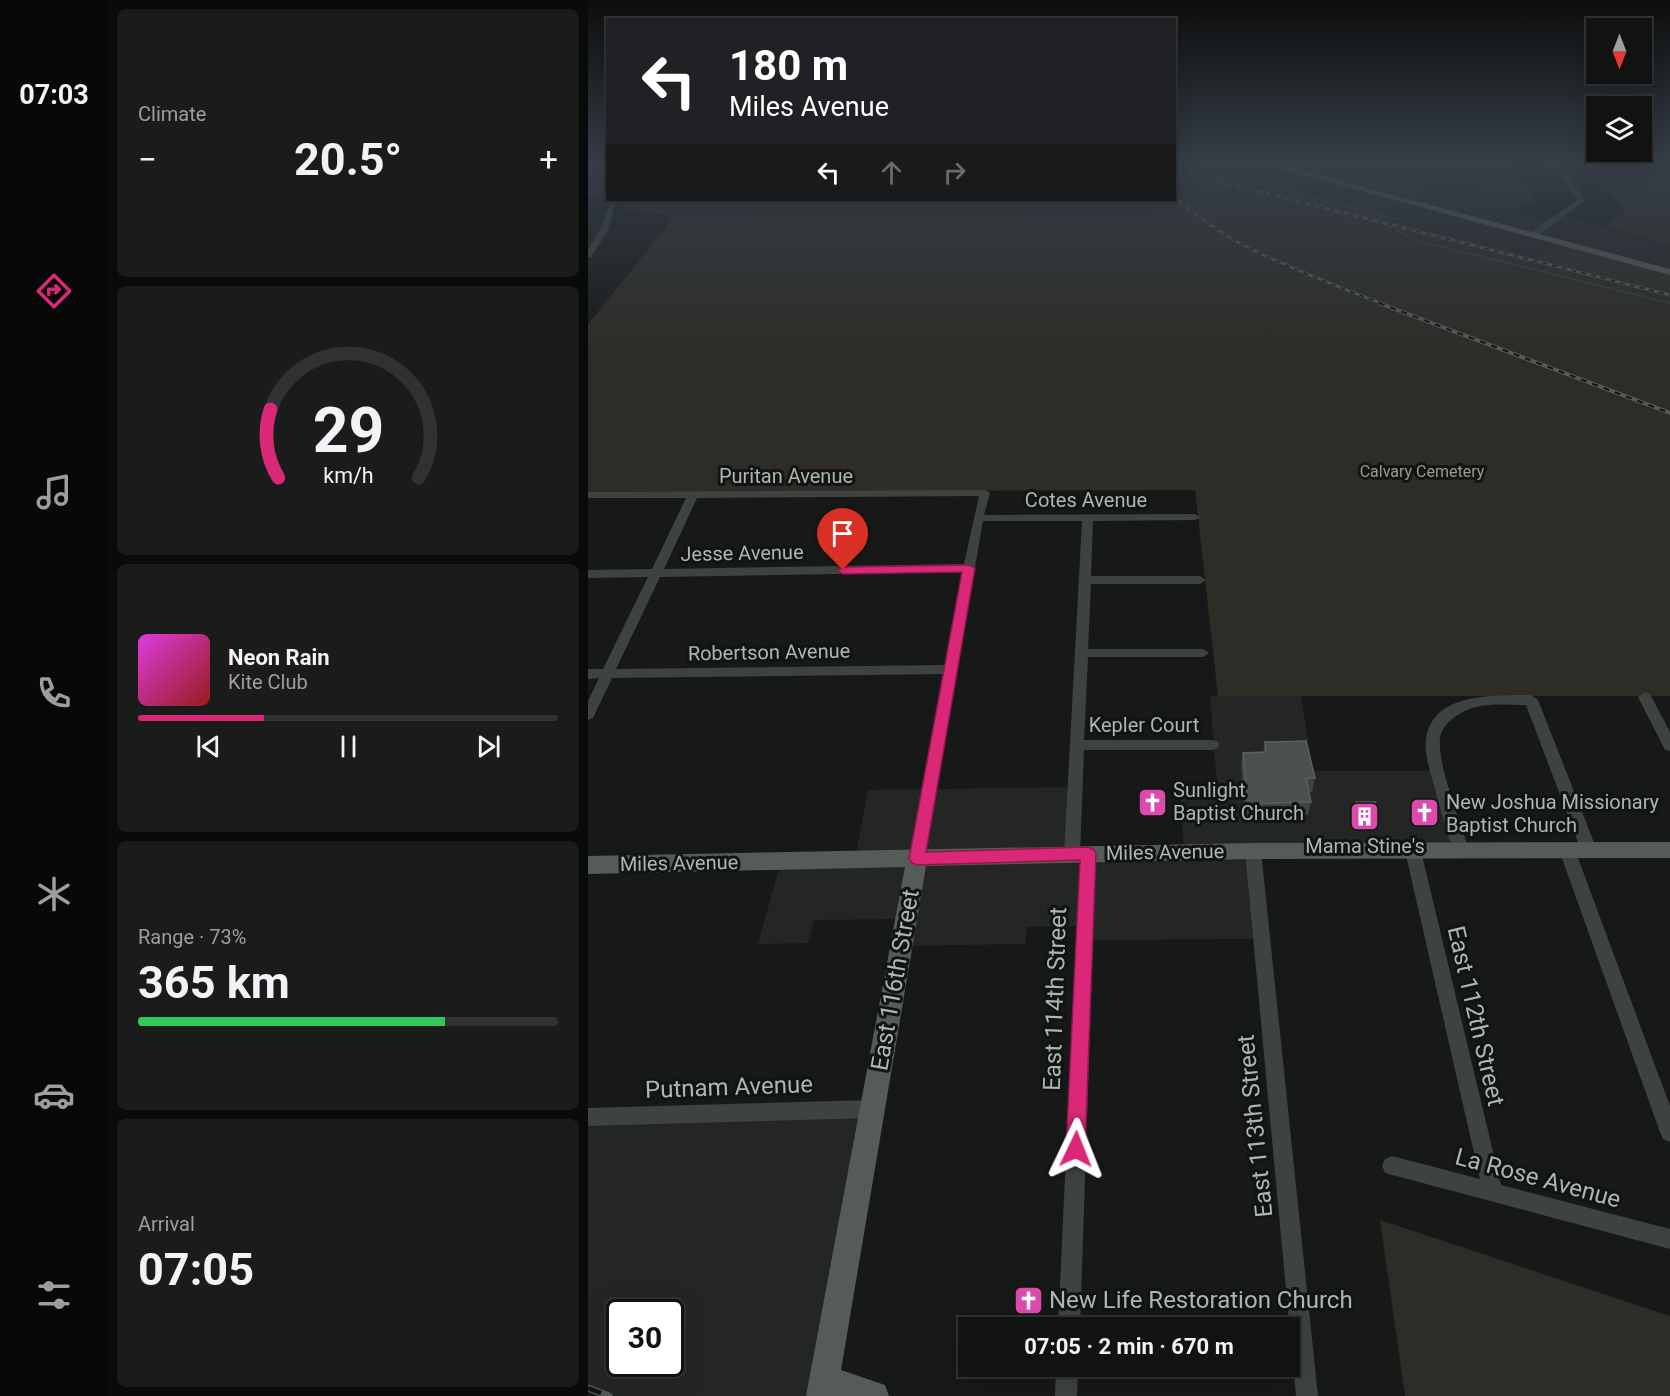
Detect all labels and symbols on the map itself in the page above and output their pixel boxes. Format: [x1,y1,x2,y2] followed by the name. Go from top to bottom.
[1586,18,1652,84] north arrow
[1360,462,1485,481] park label: Calvary Cemetery
[719,464,853,488] street label: Puritan Avenue
[1025,488,1147,512] street label: Cotes Avenue
[817,508,868,570] pin
[680,540,804,566] street label: Jesse Avenue
[688,639,850,665] street label: Robertson Avenue
[1089,713,1199,737] street label: Kepler Court
[1173,778,1304,825] place label: Sunlight Baptist Church
[1136,786,1168,818] church icon: Sunlight Baptist Church
[1446,790,1660,837] place label: New Joshua Missionary Baptist Church
[1409,797,1441,829] church icon: New Joshua Missionary Baptist Church
[1349,800,1381,832] building icon: Mama Stine's
[1305,834,1425,858] place label: Mama Stine's
[1106,839,1224,865] street label: Miles Avenue
[620,850,738,876] street label: Miles Avenue
[865,887,925,1073] street label: East 116th Street
[1038,907,1072,1091] street label: East 114th Street
[1442,923,1510,1109] street label: East 112th Street
[1231,1033,1279,1219] street label: East 113th Street
[645,1070,813,1104] street label: Putnam Avenue
[1044,1117,1108,1181] position arrow
[1452,1142,1624,1214] street label: La Rose Avenue
[1012,1284,1044,1316] church icon: New Life Restoration Church
[1049,1286,1353,1314] place label: New Life Restoration Church
[606,1299,684,1377] speed limit sign: 30

